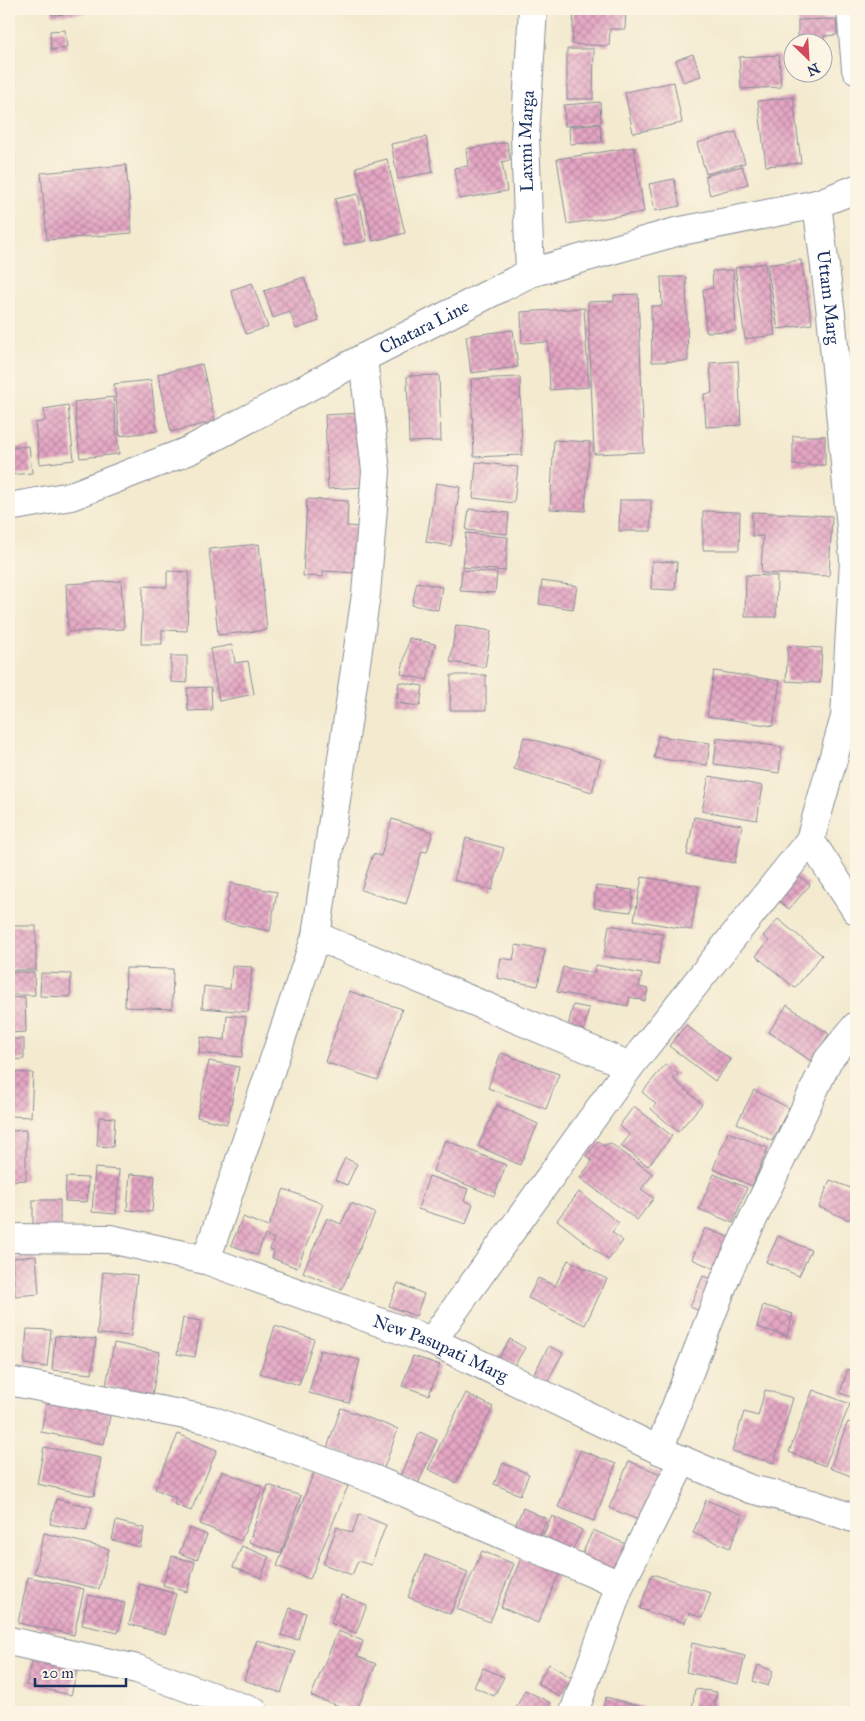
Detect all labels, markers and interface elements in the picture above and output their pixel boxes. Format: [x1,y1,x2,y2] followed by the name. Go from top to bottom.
[782,32,832,82] north arrow
[804,59,822,80] text: N
[514,89,539,192] street label: Laxmi Marga
[812,249,845,346] street label: Uttam Marg
[376,295,473,359] street label: Chatara Line
[370,1310,512,1388] street label: New Pasupati Marg
[35,1656,126,1688] scale bar
[42,1664,74,1682] text: 20 m

